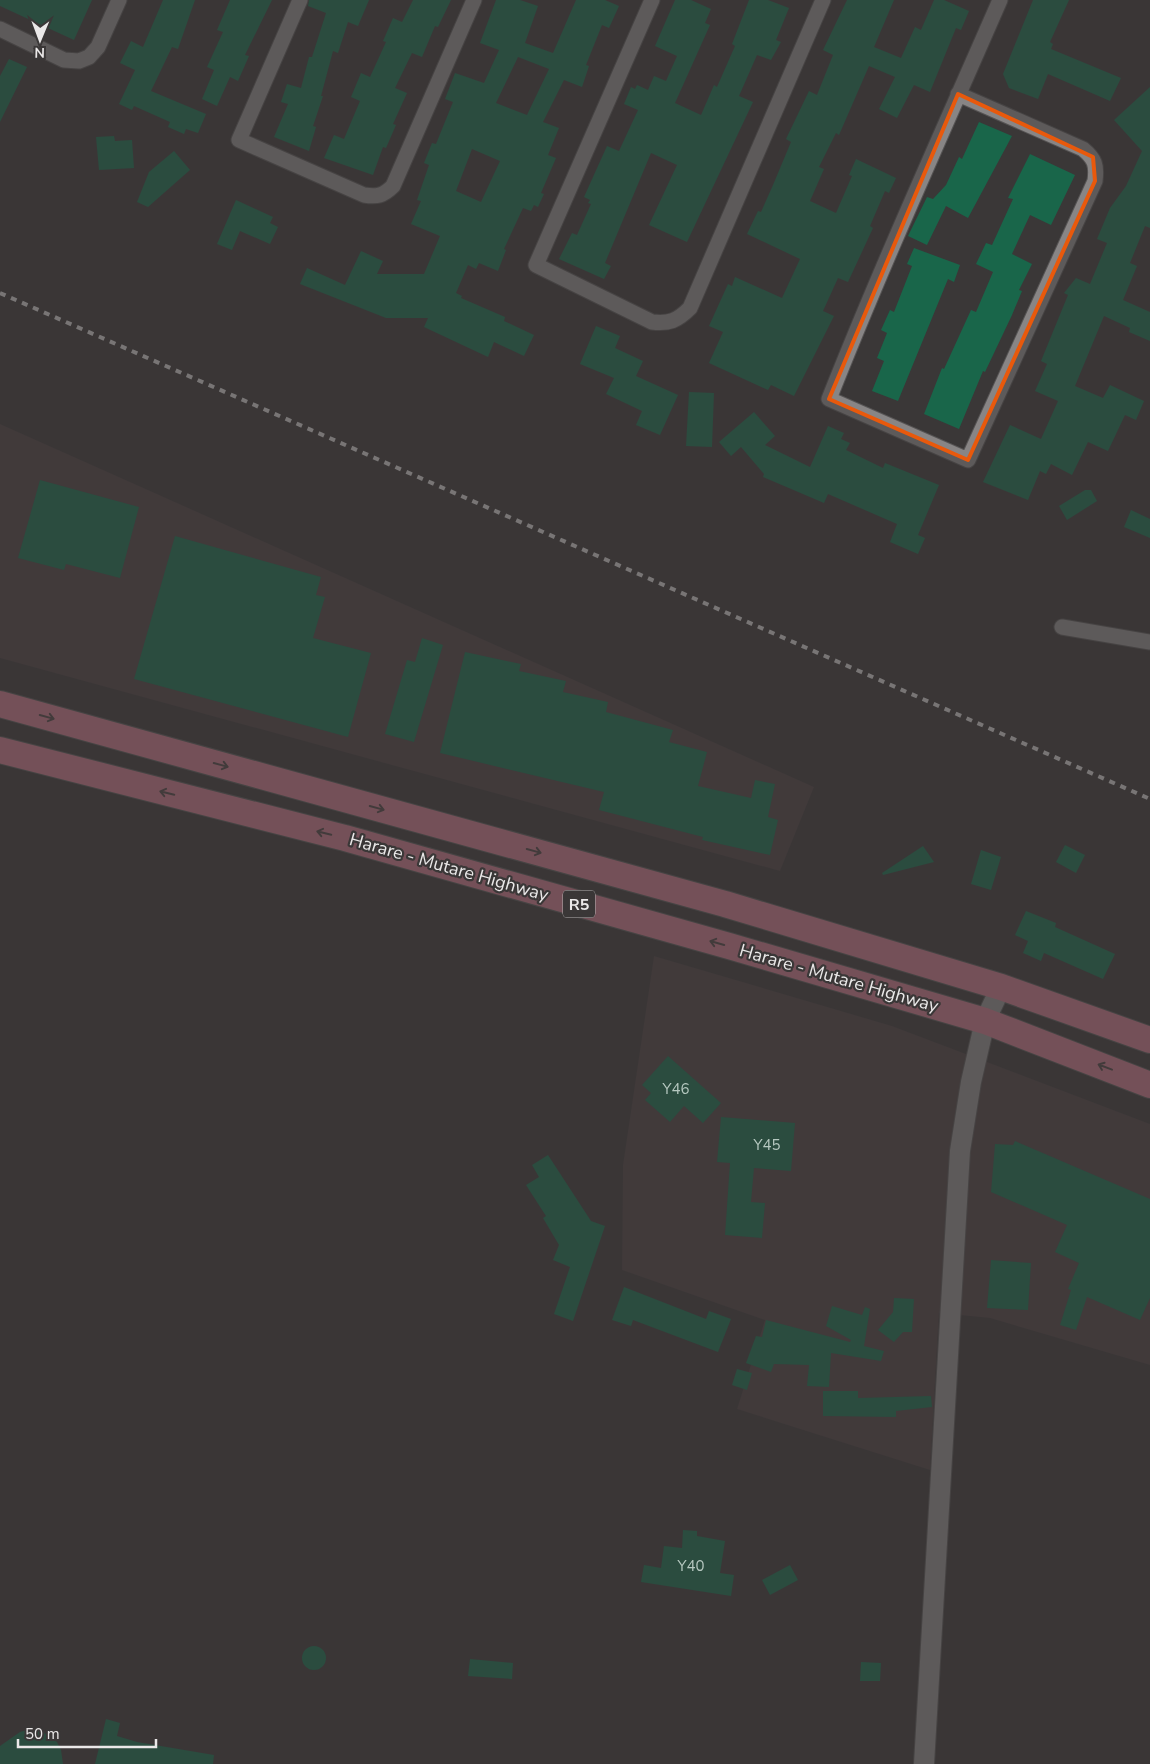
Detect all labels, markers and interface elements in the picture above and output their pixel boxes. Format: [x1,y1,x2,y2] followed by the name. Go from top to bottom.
[15,15,65,65] north arrow
[34,43,45,62] text: N
[39,713,55,723] one-way arrow
[212,761,228,770] one-way arrow
[160,787,176,797] one-way arrow
[369,804,385,813] one-way arrow
[347,827,552,907] street label: Harare - Mutare Highway
[317,828,333,837] one-way arrow
[525,847,541,857] one-way arrow
[563,891,595,918] road number: R5
[709,937,725,947] one-way arrow
[737,938,942,1018] street label: Harare - Mutare Highway
[1097,1062,1112,1071] one-way arrow
[662,1079,689,1099] house number: Y46
[753,1135,780,1155] house number: Y45
[677,1556,704,1576] house number: Y40
[18,1716,155,1748] scale bar
[25,1724,60,1744] text: 50 m

